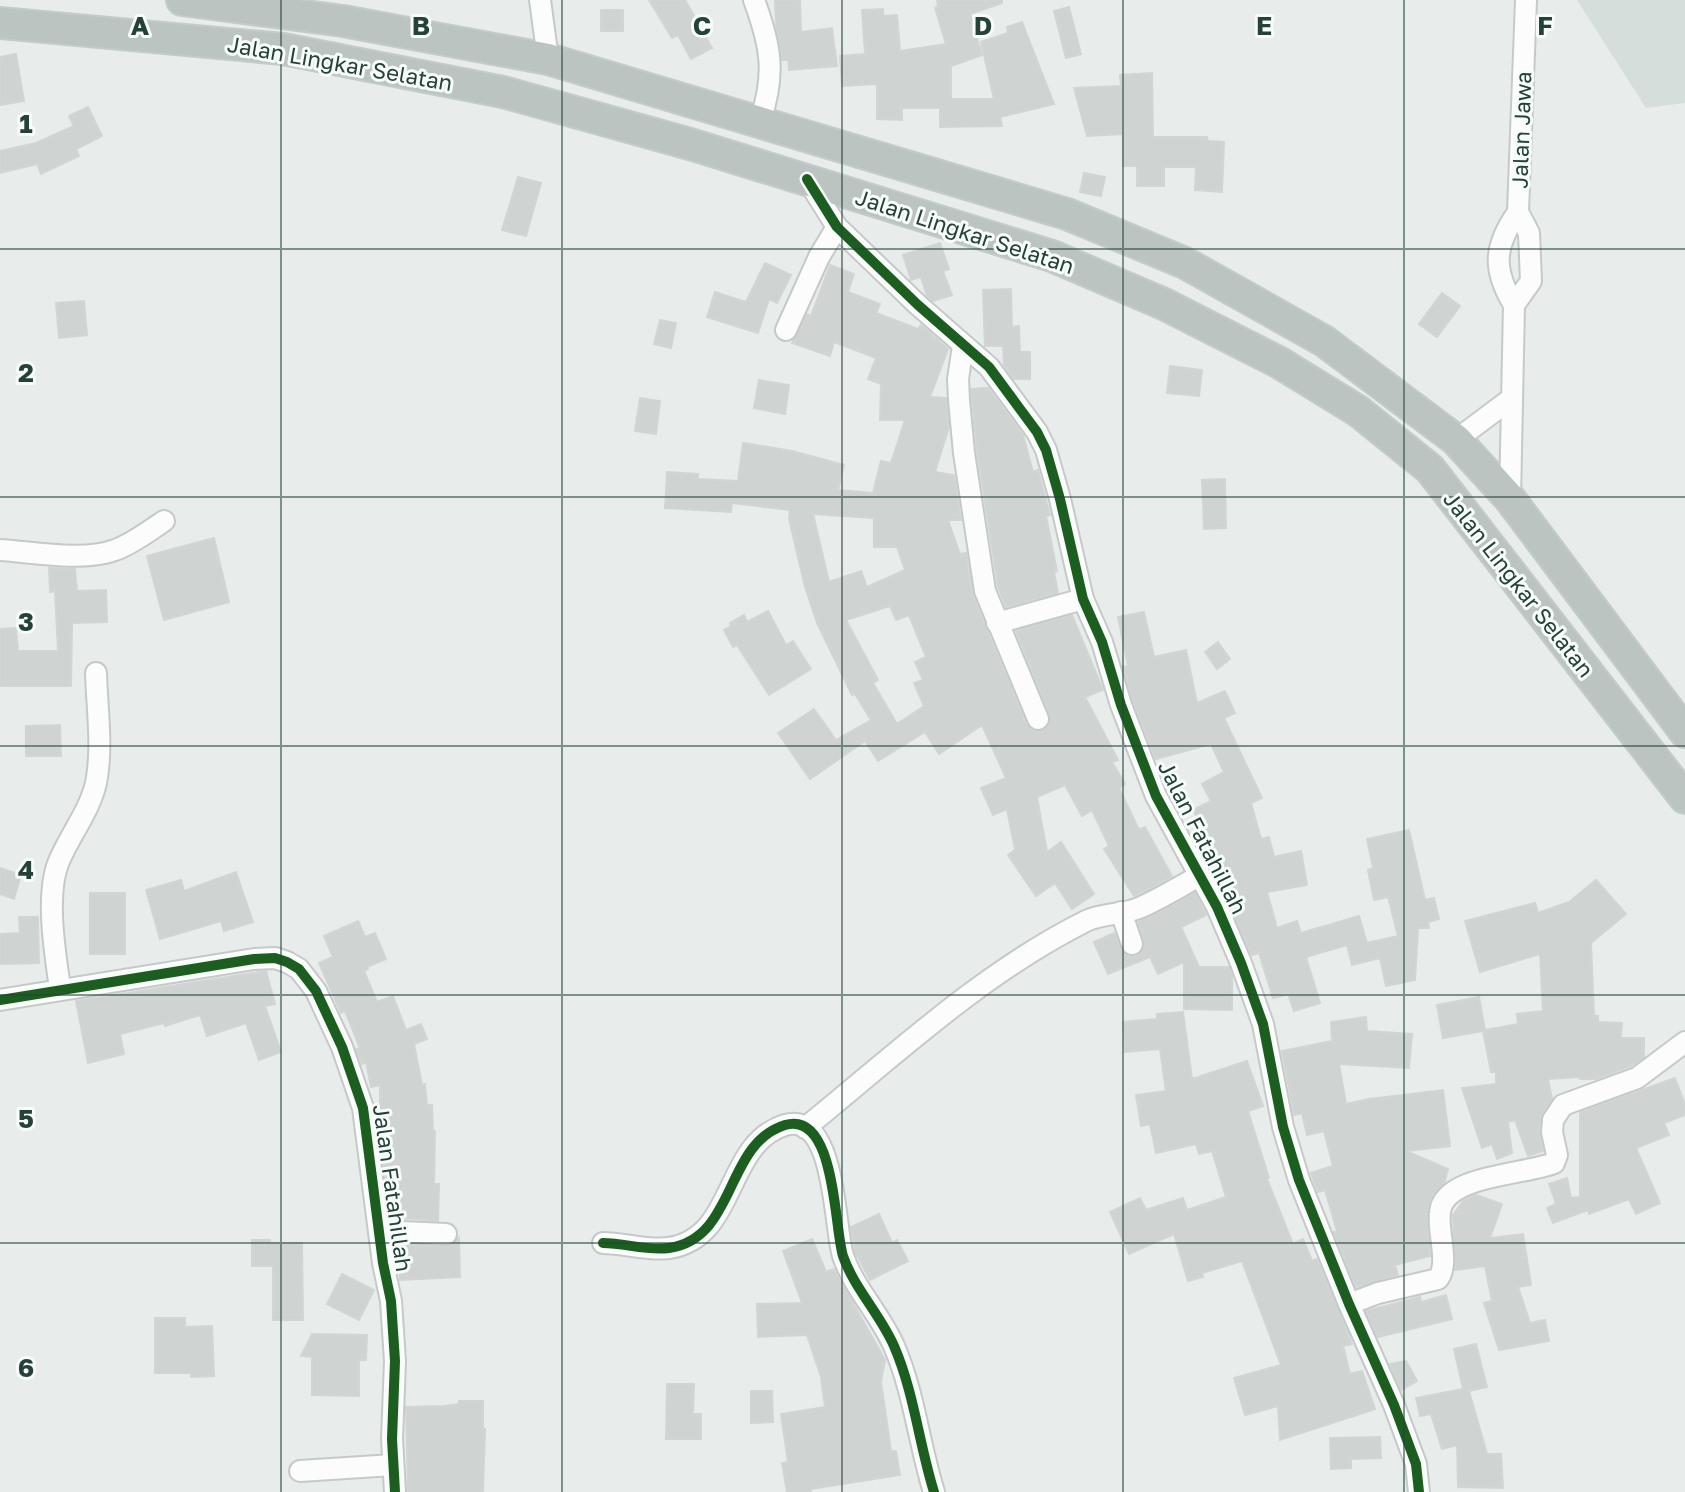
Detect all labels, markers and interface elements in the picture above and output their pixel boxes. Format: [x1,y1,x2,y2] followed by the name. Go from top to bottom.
[131,10,150,41] text: A
[412,10,430,41] text: B
[693,10,711,41] text: C
[974,10,992,41] text: D
[1256,10,1272,41] text: E
[1537,10,1553,41] text: F
[225,30,455,96] street label: Jalan Lingkar Selatan
[1505,71,1537,189] street label: Jalan Jawa
[19,108,33,139] text: 1
[852,183,1078,279] street label: Jalan Lingkar Selatan
[18,357,34,388] text: 2
[1438,486,1600,682] street label: Jalan Lingkar Selatan
[18,606,34,637] text: 3
[1153,756,1253,918] street label: Jalan Fatahillah
[18,854,34,885] text: 4
[18,1103,34,1134] text: 5
[368,1103,418,1273] street label: Jalan Fatahillah
[18,1352,34,1383] text: 6

